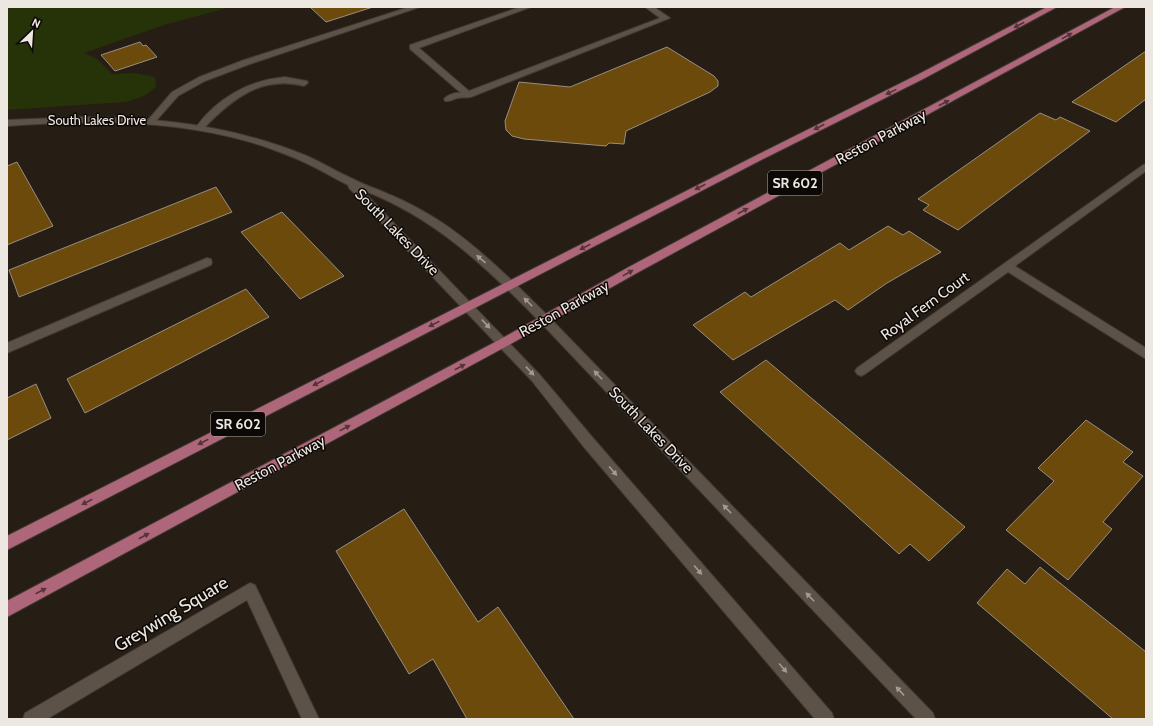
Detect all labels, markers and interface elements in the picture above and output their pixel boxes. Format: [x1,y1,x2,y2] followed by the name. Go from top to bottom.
[12,12,52,52] north arrow
[30,15,43,31] text: N
[1013,22,1025,29] one-way arrow
[1061,33,1073,40] one-way arrow
[885,88,897,95] one-way arrow
[938,100,949,107] one-way arrow
[833,105,930,168] street label: Reston Parkway
[48,112,146,128] street label: South Lakes Drive
[814,124,825,130] one-way arrow
[768,171,822,195] road number: SR 602
[694,184,706,191] one-way arrow
[351,185,443,279] street label: South Lakes Drive
[737,208,748,214] one-way arrow
[579,244,590,250] one-way arrow
[476,254,486,263] one-way arrow
[877,268,973,344] street label: Royal Fern Court
[622,269,634,276] one-way arrow
[516,277,612,341] street label: Reston Parkway
[523,297,533,307] one-way arrow
[428,320,440,327] one-way arrow
[481,320,490,329] one-way arrow
[454,363,465,370] one-way arrow
[525,367,534,376] one-way arrow
[593,370,603,380] one-way arrow
[312,380,324,386] one-way arrow
[605,383,697,477] street label: South Lakes Drive
[211,412,265,436] road number: SR 602
[339,425,351,431] one-way arrow
[232,431,329,494] street label: Reston Parkway
[197,439,208,446] one-way arrow
[609,466,618,477] one-way arrow
[81,499,93,505] one-way arrow
[722,504,732,514] one-way arrow
[138,533,150,539] one-way arrow
[693,565,702,575] one-way arrow
[110,571,232,657] street label: Greywing Square
[35,588,47,594] one-way arrow
[806,592,815,602] one-way arrow
[778,663,787,674] one-way arrow
[895,686,905,696] one-way arrow

